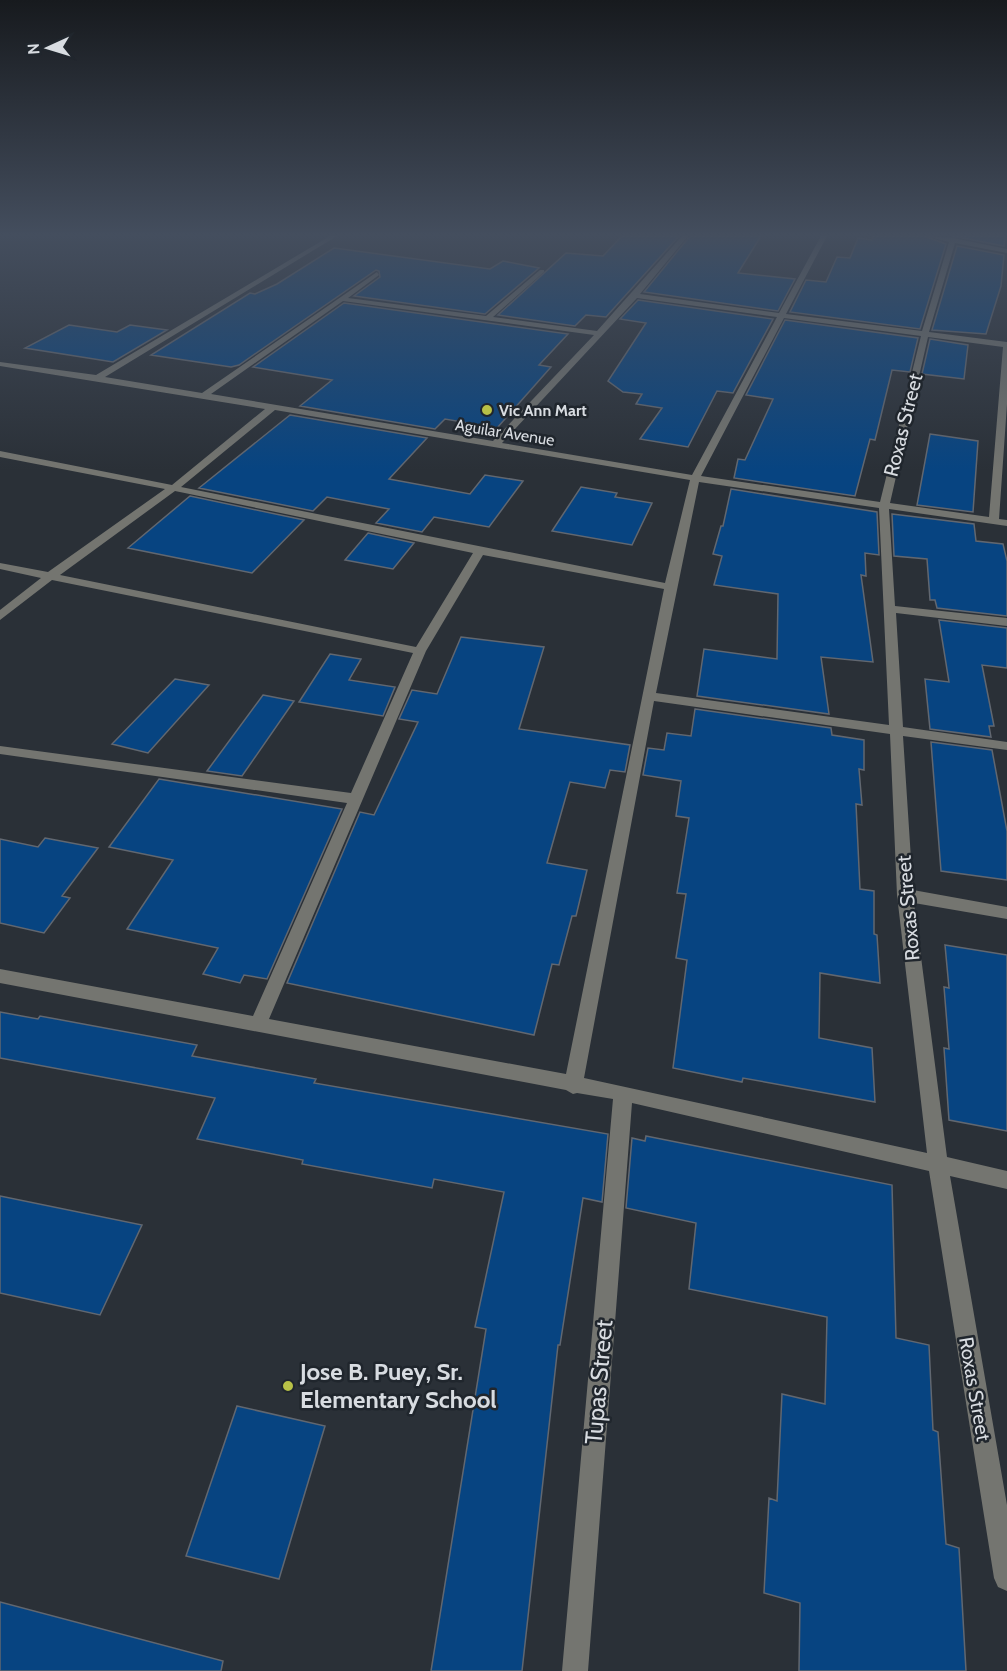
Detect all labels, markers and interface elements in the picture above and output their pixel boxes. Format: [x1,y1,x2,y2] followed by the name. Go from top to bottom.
[18,18,78,78] north arrow
[24,43,43,55] text: N
[879,371,927,479] street label: Roxas Street
[499,401,587,420] place label: Vic Ann Mart
[480,403,494,417] marker: Vic Ann Mart
[454,415,556,450] street label: Aguilar Avenue
[891,854,925,962] street label: Roxas Street
[579,1318,618,1446] street label: Tupas Street
[954,1335,996,1443] street label: Roxas Street
[299,1357,497,1414] place label: Jose B. Puey, Sr. Elementary School
[281,1379,295,1393] marker: Jose B. Puey, Sr. Elementary School

